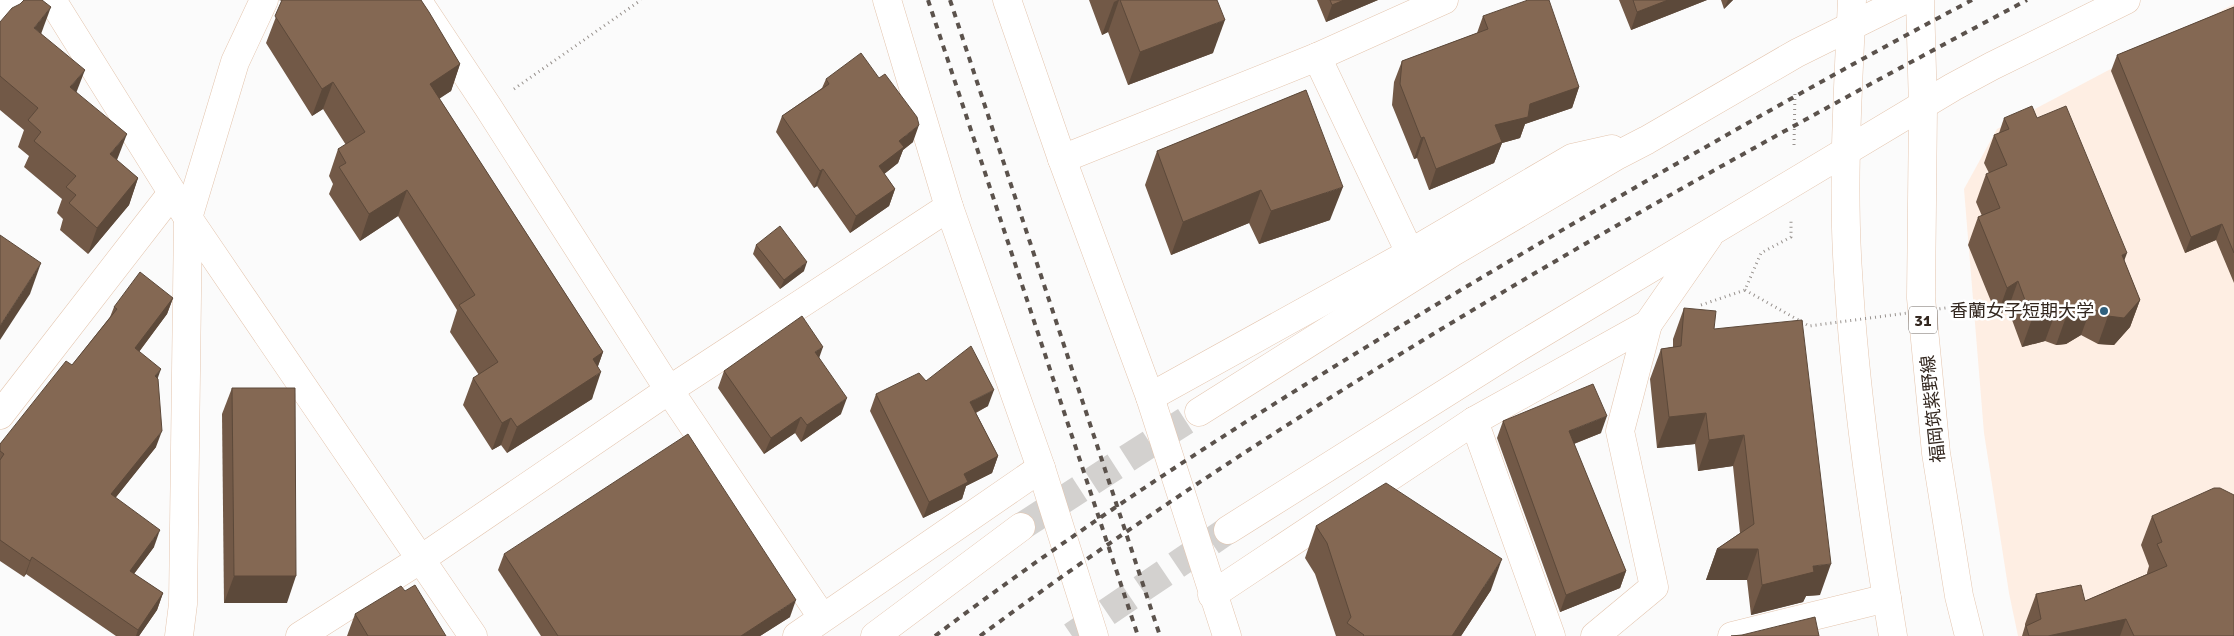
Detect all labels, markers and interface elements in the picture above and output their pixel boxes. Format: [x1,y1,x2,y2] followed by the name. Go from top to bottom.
[1950,300,2094,322] place label: 香蘭女子短期大学
[2098,305,2110,317] marker: 香蘭女子短期大学
[1909,306,1937,334] road number: 31
[1916,354,1950,464] street label: 福岡筑紫野線

